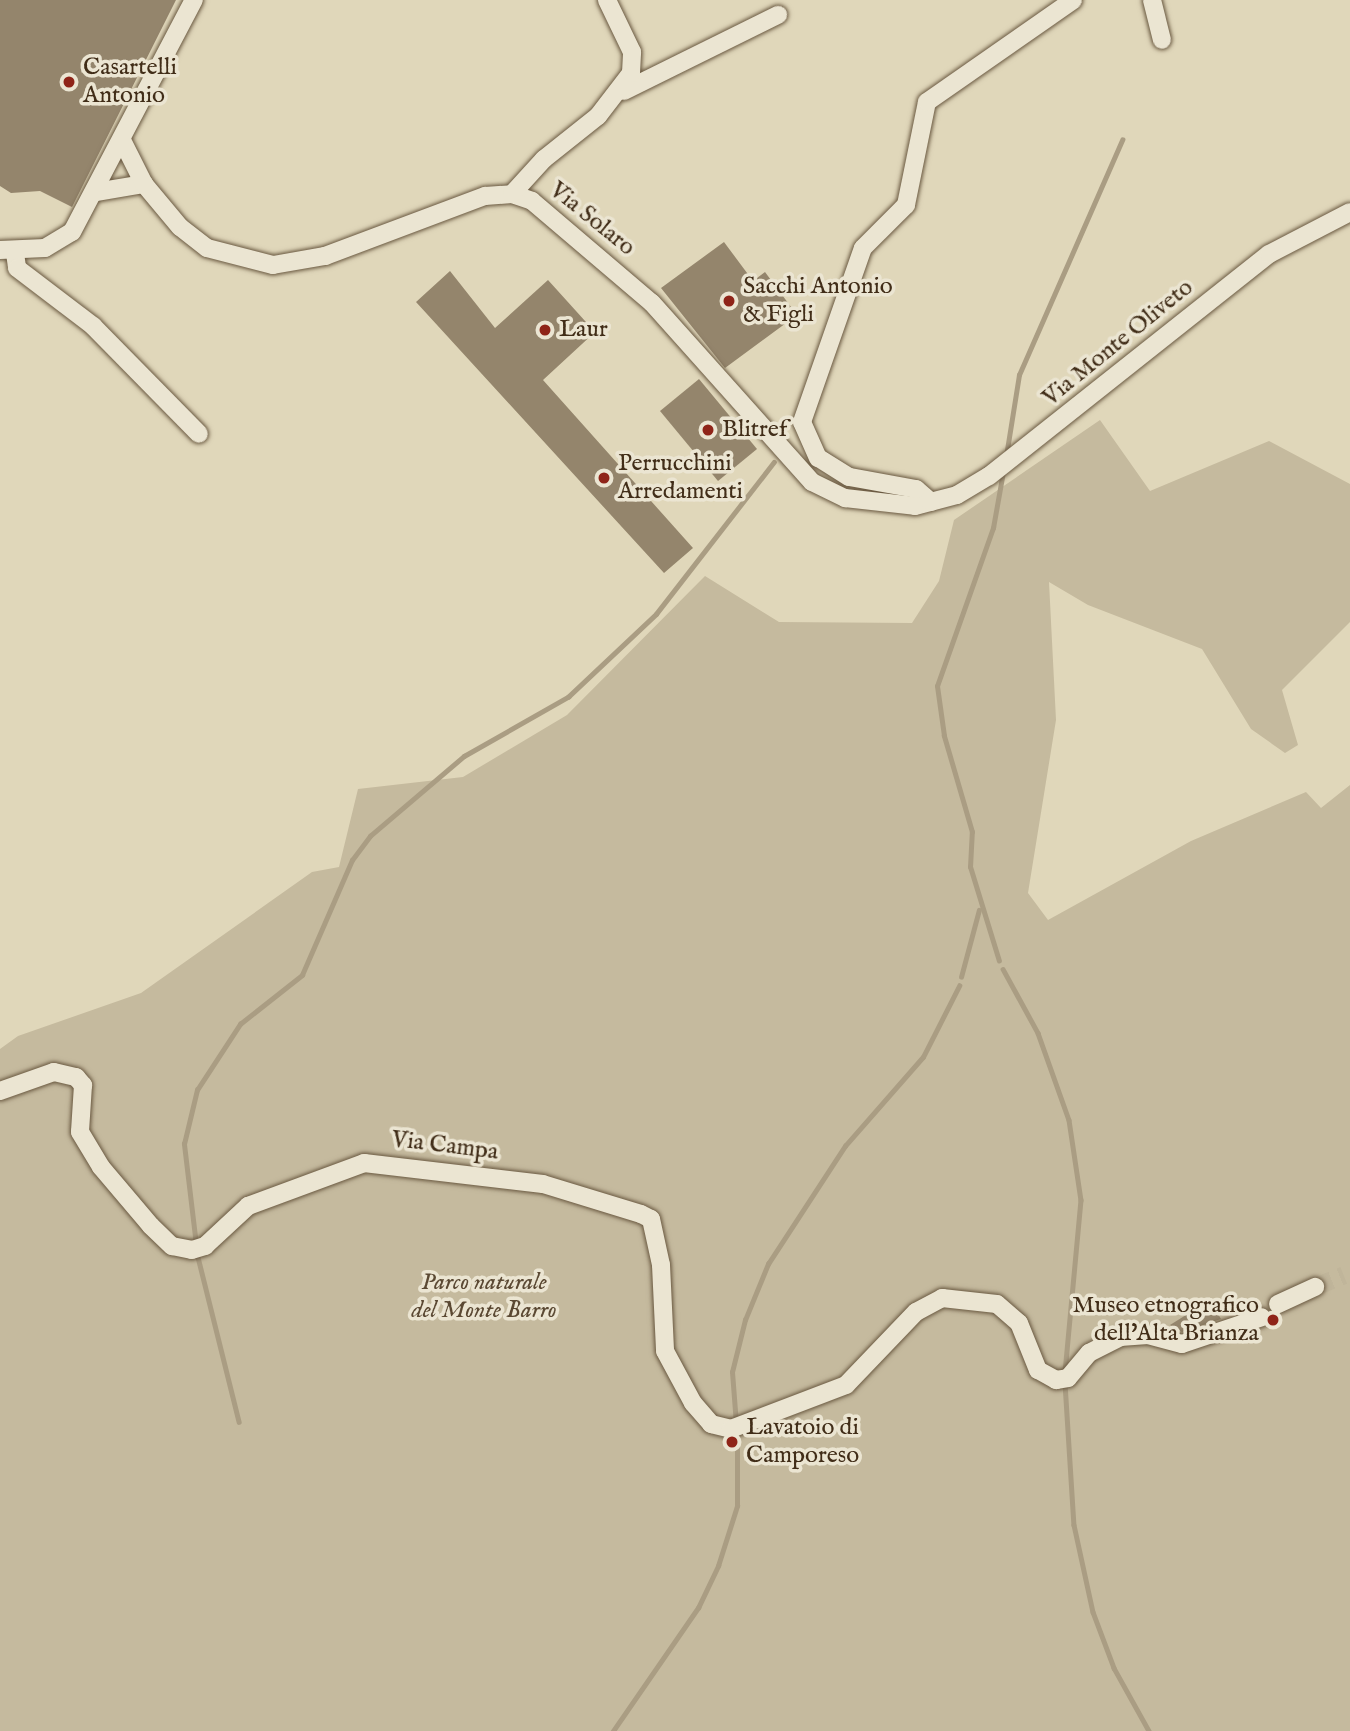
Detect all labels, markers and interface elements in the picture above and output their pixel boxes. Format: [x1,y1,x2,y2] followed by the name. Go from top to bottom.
[83,54,177,110] place label: Casartelli Antonio
[61,74,77,90] marker: Casartelli Antonio
[543,176,641,262] street label: Via Solaro
[743,273,893,329] place label: Sacchi Antonio & Figli
[1037,273,1199,413] street label: Via Monte Oliveto
[721,293,737,309] marker: Sacchi Antonio & Figli
[559,316,608,344] place label: Laur
[537,322,553,338] marker: Laur
[722,416,788,444] place label: Blitref
[700,422,716,438] marker: Blitref
[618,450,743,506] place label: Perrucchini Arredamenti
[596,470,612,486] marker: Perrucchini Arredamenti
[390,1125,500,1167] street label: Via Campa
[411,1269,557,1325] park label: Parco naturale del Monte Barro
[1072,1292,1259,1348] place label: Museo etnografico dell'Alta Brianza
[1265,1312,1281,1328] marker: Museo etnografico dell'Alta Brianza
[746,1414,859,1470] place label: Lavatoio di Camporeso
[724,1434,740,1450] marker: Lavatoio di Camporeso

